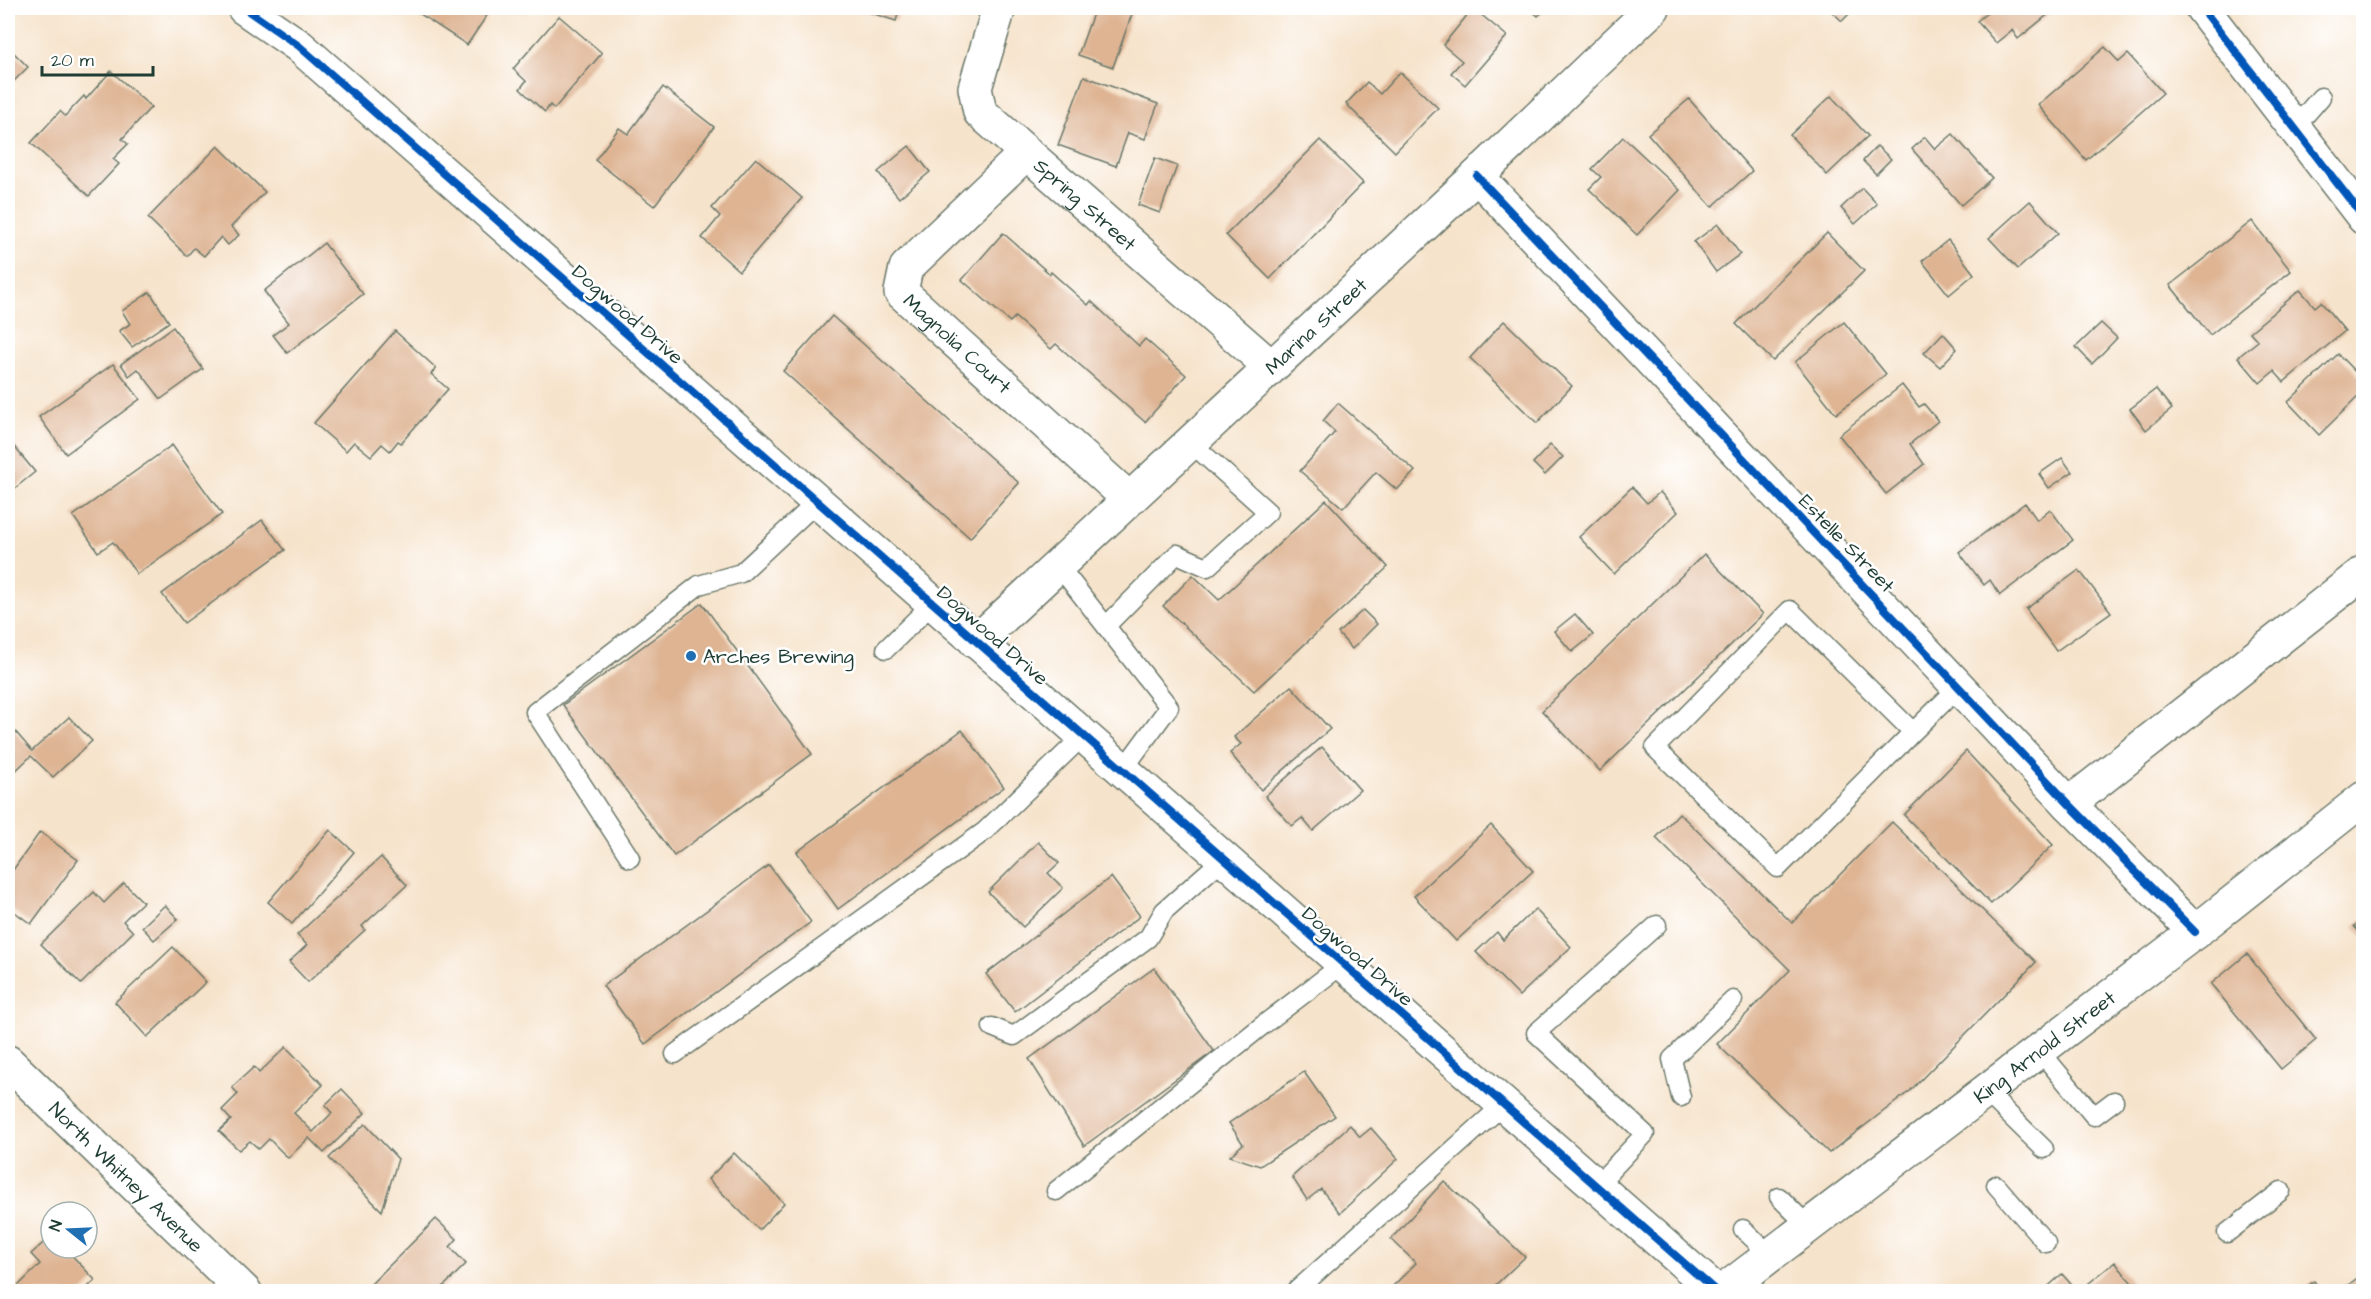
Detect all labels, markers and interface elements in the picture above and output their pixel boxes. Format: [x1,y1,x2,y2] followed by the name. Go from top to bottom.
[42,39,153,77] scale bar
[51,48,94,73] text: 20 m
[1027,152,1142,258] street label: Spring Street
[565,258,689,372] street label: Dogwood Drive
[1259,272,1374,381] street label: Marina Street
[897,287,1017,401] street label: Magnolia Court
[1792,488,1901,599] street label: Estelle Street
[930,579,1054,693] street label: Dogwood Drive
[703,643,854,672] place label: Arches Brewing
[684,649,698,663] marker: Arches Brewing
[1295,900,1419,1014] street label: Dogwood Drive
[1968,984,2122,1111] street label: King Arnold Street
[44,1097,208,1257] street label: North Whitney Avenue
[39,1200,99,1260] north arrow

